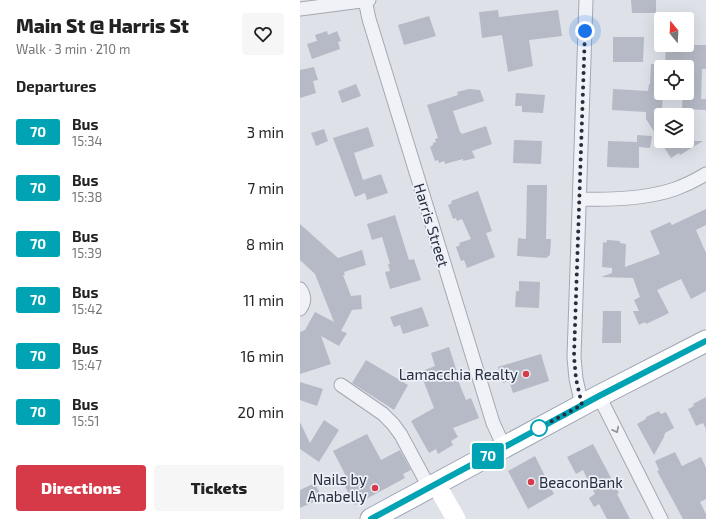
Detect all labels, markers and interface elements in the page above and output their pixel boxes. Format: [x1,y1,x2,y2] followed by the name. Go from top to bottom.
[654,12,694,52] north arrow
[654,12,694,148] map controls
[242,13,284,55] button: heart
[16,14,189,37] text: Main St @ Harris St
[575,21,595,41] your location
[16,41,130,57] text: Walk · 3 min · 210 m
[654,60,694,100] button: locate
[16,77,96,95] text: Departures
[654,108,694,148] button: layers
[72,115,98,133] text: Bus
[30,123,46,140] text: 70
[247,123,284,141] text: 3 min
[72,133,102,149] text: 15:34
[72,171,98,189] text: Bus
[30,179,46,196] text: 70
[247,179,284,197] text: 7 min
[411,181,453,269] street label: Harris Street
[72,189,102,205] text: 15:38
[72,227,98,245] text: Bus
[30,235,46,252] text: 70
[246,235,284,253] text: 8 min
[72,245,102,261] text: 15:39
[72,283,98,301] text: Bus
[30,291,46,308] text: 70
[243,291,284,309] text: 11 min
[72,301,103,317] text: 15:42
[72,339,98,357] text: Bus
[30,347,46,364] text: 70
[241,347,284,365] text: 16 min
[72,357,102,373] text: 15:47
[399,365,518,383] place label: Lamacchia Realty
[521,369,531,379] marker: Lamacchia Realty
[72,395,98,413] text: Bus
[30,403,46,420] text: 70
[238,403,284,421] text: 20 min
[72,413,99,429] text: 15:51
[530,419,548,437] unlabelled marker
[611,426,619,434] one-way arrow
[470,443,506,469] line badge: 70
[480,447,496,464] text: 70
[16,465,146,511] button: Directions
[154,465,284,511] button: Tickets
[308,470,367,505] place label: Nails by Anabelly
[539,473,623,491] place label: BeaconBank
[526,477,536,487] marker: BeaconBank
[370,483,380,493] marker: Nails by Anabelly

